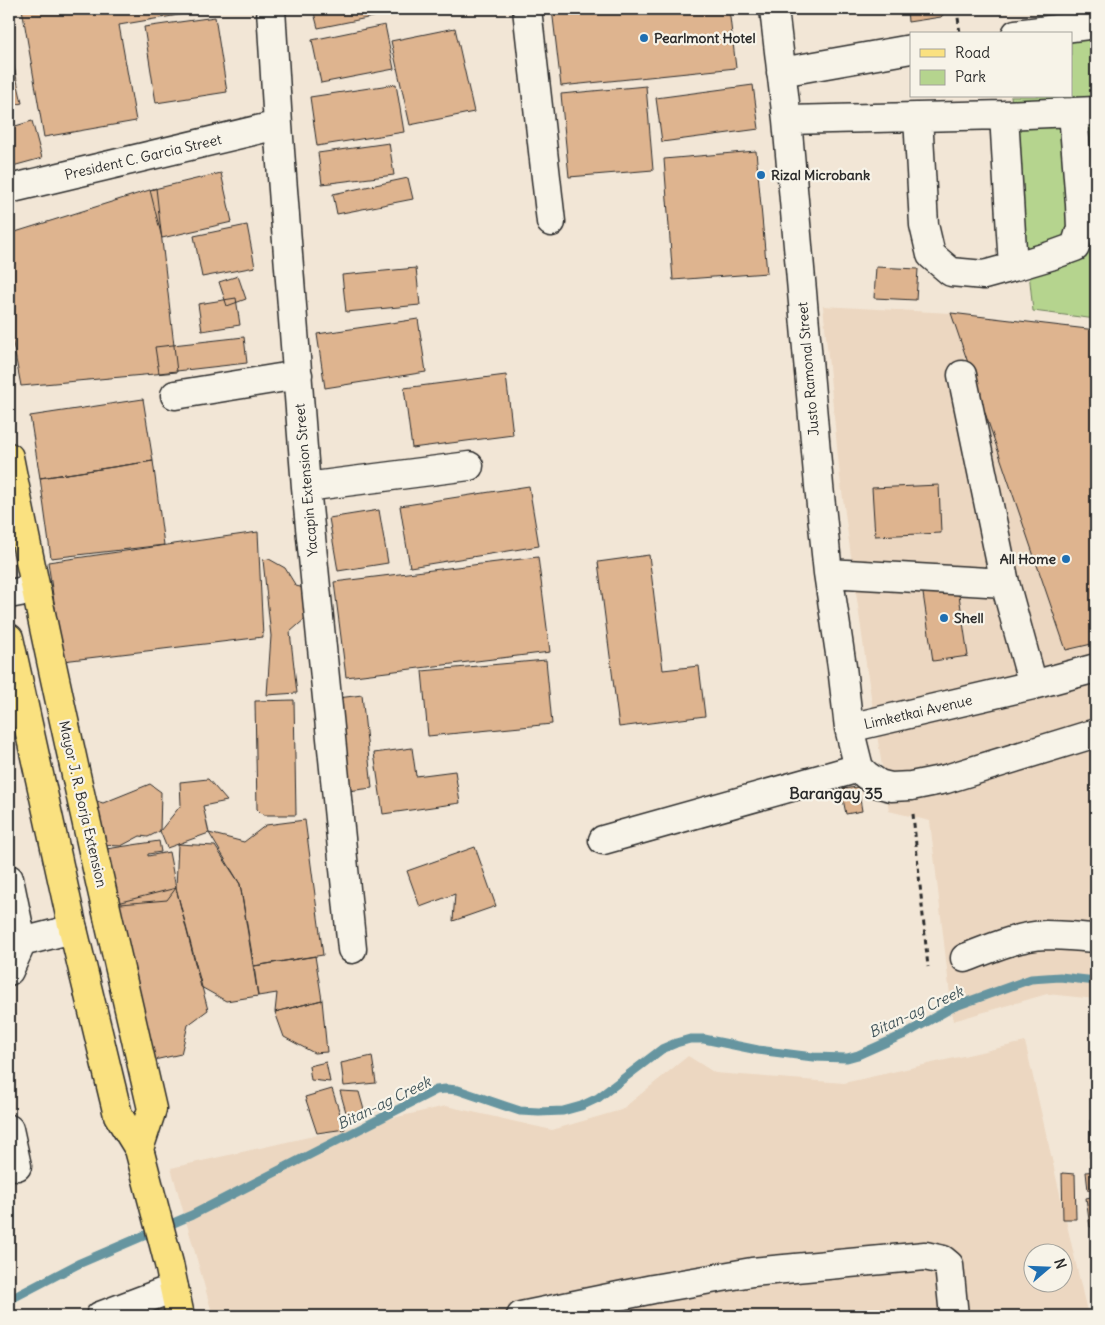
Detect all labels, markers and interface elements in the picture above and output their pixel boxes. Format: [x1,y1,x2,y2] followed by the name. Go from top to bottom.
[654,29,756,47] place label: Pearlmont Hotel
[638,32,650,44] marker: Pearlmont Hotel
[910,32,1072,98] legend
[955,43,990,62] text: Road
[955,67,986,86] text: Park
[63,130,224,184] street label: President C. Garcia Street
[771,166,870,184] place label: Rizal Microbank
[755,169,767,181] marker: Rizal Microbank
[793,301,823,437] street label: Justo Ramonal Street
[290,402,322,557] street label: Yacapin Extension Street
[1000,550,1056,568] place label: All Home
[1060,553,1072,565] marker: All Home
[954,609,984,627] place label: Shell
[938,612,950,624] marker: Shell
[862,691,974,733] street label: Limketkai Avenue
[55,719,111,889] street label: Mayor J. R. Borja Extension
[789,783,883,804] district label: Barangay 35
[866,981,967,1042] water label: Bitan-ag Creek
[334,1071,435,1133] water label: Bitan-ag Creek
[1022,1242,1072,1292] north arrow
[1050,1256,1070,1271] text: N

